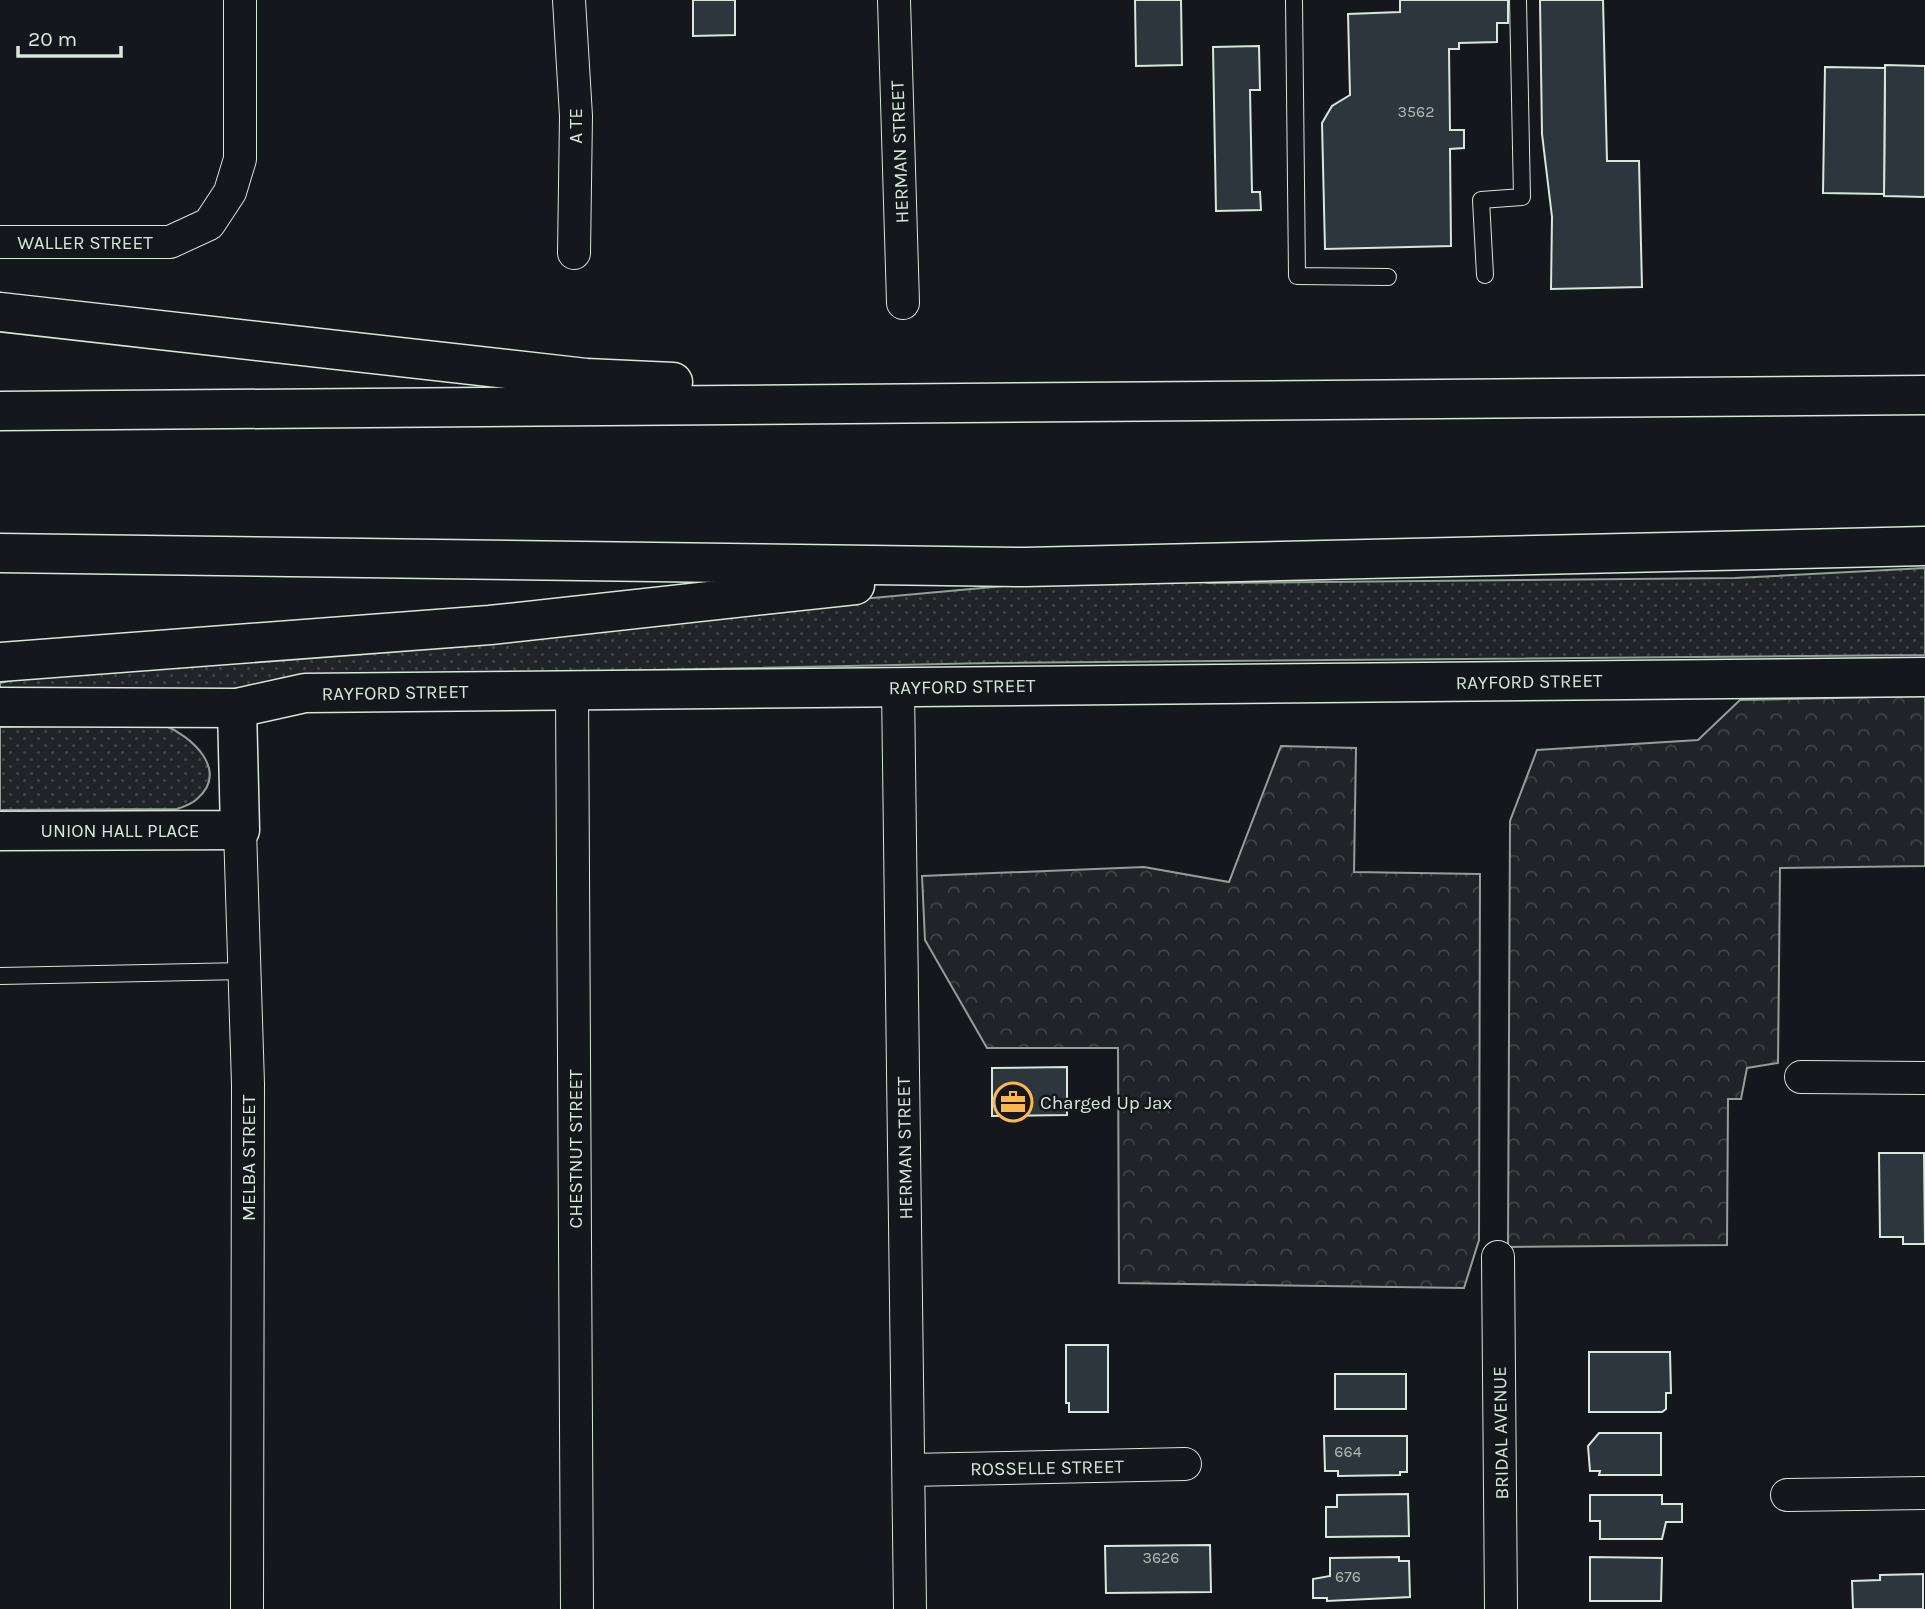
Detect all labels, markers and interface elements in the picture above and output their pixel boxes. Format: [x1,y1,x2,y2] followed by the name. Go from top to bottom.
[18,14,121,58] scale bar
[28,27,77,51] text: 20 m
[886,80,913,224] street label: HERMAN STREET
[1398,102,1434,121] house number: 3562
[565,108,587,144] street label: A TE
[17,232,153,254] street label: WALLER STREET
[1455,670,1603,694] street label: RAYFORD STREET
[888,675,1036,699] street label: RAYFORD STREET
[321,681,469,705] street label: RAYFORD STREET
[40,820,200,842] street label: UNION HALL PLACE
[565,1069,587,1228] street label: CHESTNUT STREET
[893,1076,917,1220] street label: HERMAN STREET
[992,1081,1034,1123] office icon: Charged Up Jax
[1040,1092,1173,1114] place label: Charged Up Jax
[238,1094,260,1221] street label: MELBA STREET
[1489,1366,1513,1500] street label: BRIDAL AVENUE
[1334,1442,1362,1461] house number: 664
[970,1456,1125,1480] street label: ROSSELLE STREET
[1142,1548,1180,1567] house number: 3626
[1335,1567,1361,1586] house number: 676

